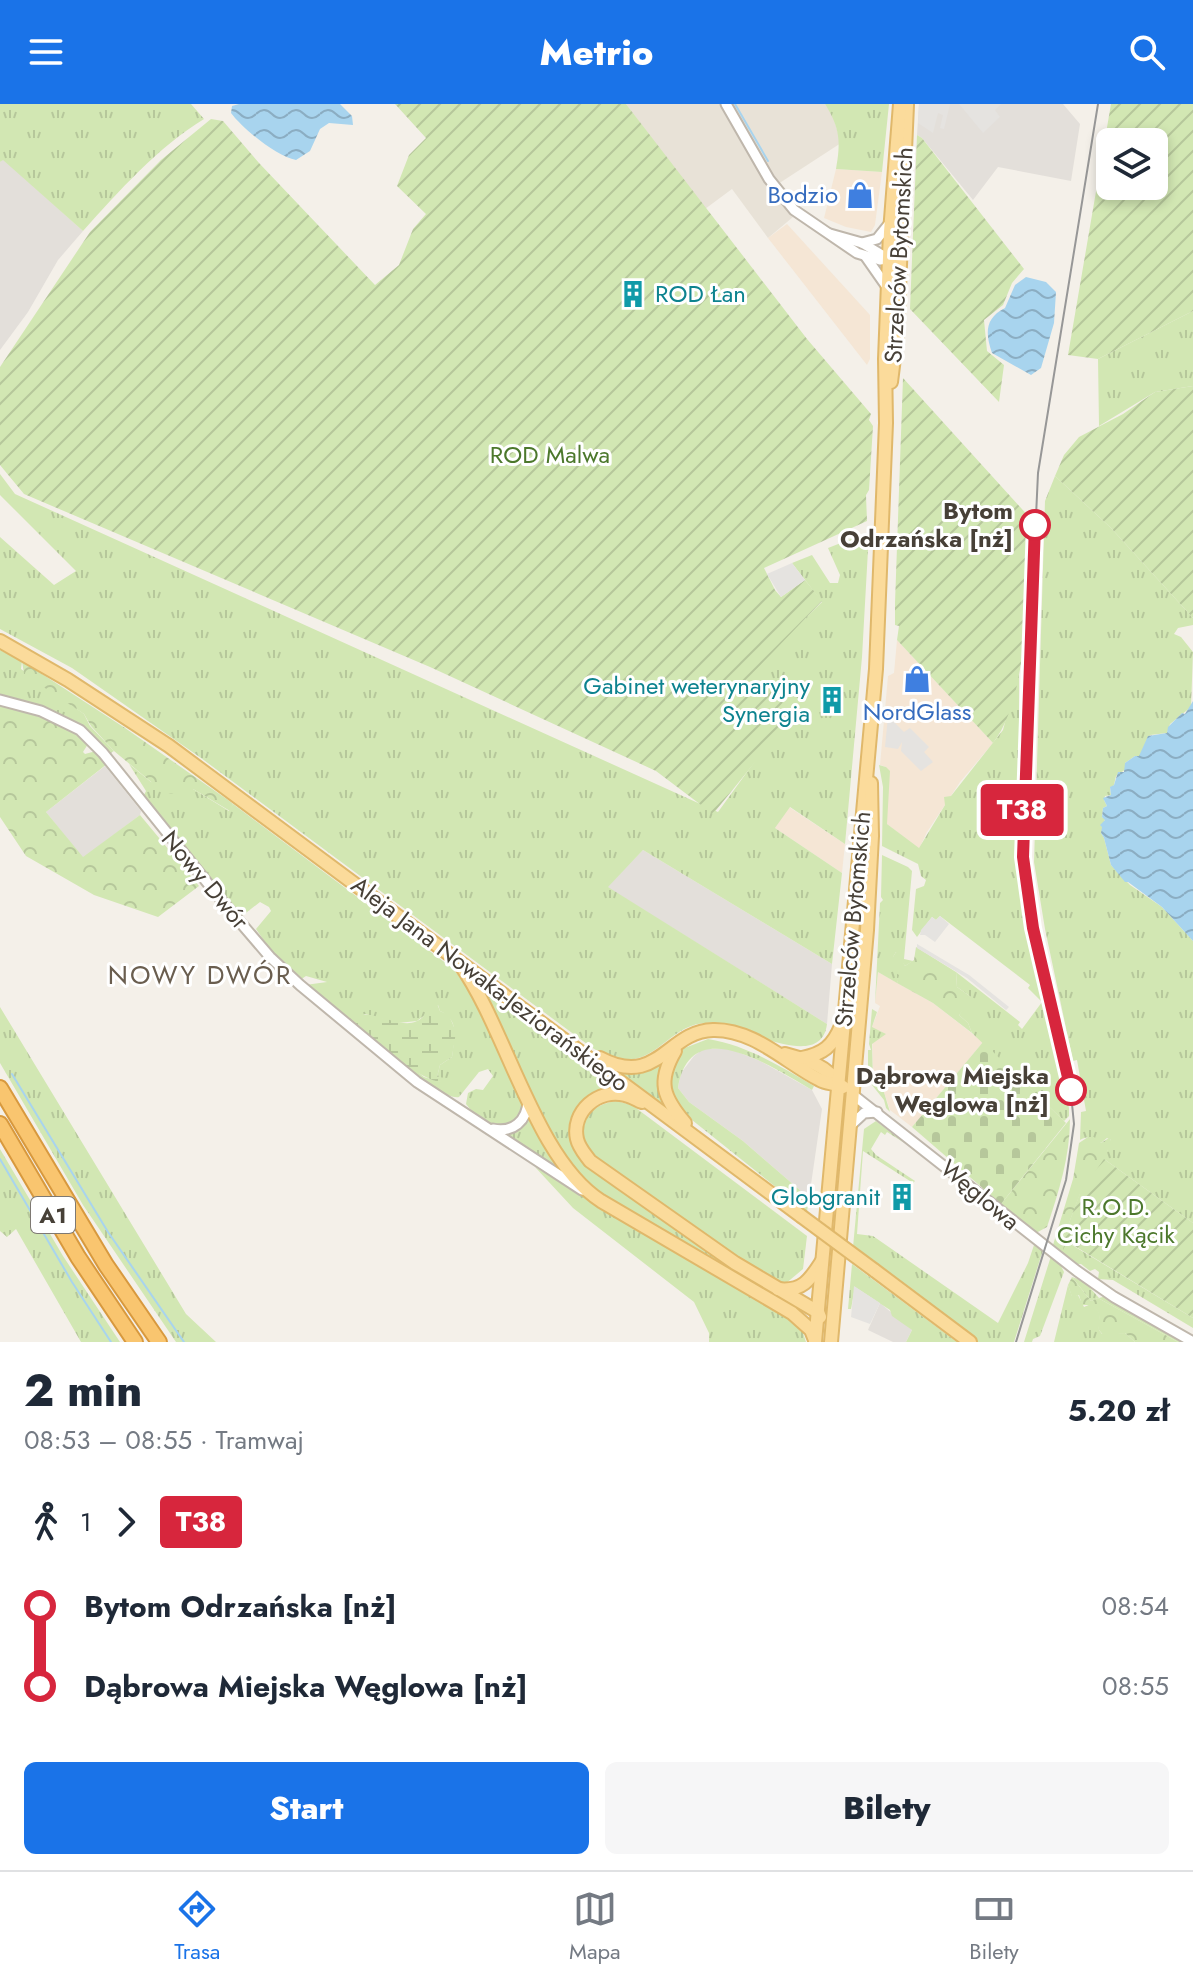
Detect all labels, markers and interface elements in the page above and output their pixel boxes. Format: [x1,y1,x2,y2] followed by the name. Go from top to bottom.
[540,26,653,78] text: Metrio
[24,30,68,74] icon: menu
[1125,30,1169,74] icon: search
[1096,128,1168,200] map controls
[1096,128,1168,200] button: layers
[875,146,922,364] street label: Strzelców Bytomskich
[767,177,838,212] place label: Bodzio
[845,180,875,210] shop icon: Bodzio
[655,276,746,311] place label: ROD Łan
[618,279,648,309] building icon: ROD Łan
[490,437,610,472] park label: ROD Malwa
[840,493,1013,556] place label: Bytom Odrzańska [nż]
[1020,510,1050,540] marker: Bytom Odrzańska [nż]
[902,664,932,694] shop icon: NordGlass
[583,668,810,731] place label: Gabinet weterynaryjny Synergia
[817,685,847,715] building icon: Gabinet weterynaryjny Synergia
[863,694,971,729] place label: NordGlass
[976,784,1068,836] line badge: T38
[997,789,1047,830] text: T38
[826,810,879,1028] street label: Strzelców Bytomskich
[153,822,258,938] street label: Nowy Dwór
[344,867,636,1100] street label: Aleja Jana Nowaka-Jeziorańskiego
[108,956,292,994] district label: NOWY DWÓR
[856,1058,1049,1121] place label: Dąbrowa Miejska Węglowa [nż]
[1056,1075,1086,1105] marker: Dąbrowa Miejska Węglowa [nż]
[933,1151,1028,1238] street label: Węglowa
[771,1179,880,1214] place label: Globgranit
[887,1182,917,1212] building icon: Globgranit
[1057,1189,1175,1252] park label: R.O.D. Cichy Kącik
[31,1197,75,1233] road number: A1
[24,1359,142,1423] text: 2 min
[1068,1389,1169,1432] text: 5.20 zł
[24,1421,304,1459] text: 08:53 – 08:55 · Tramwaj
[24,1500,68,1544] icon: walk
[104,1500,148,1544] icon: forward
[176,1501,226,1542] text: T38
[80,1503,92,1541] text: 1
[84,1585,397,1628] text: Bytom Odrzańska [nż]
[1102,1587,1169,1625] text: 08:54
[84,1665,528,1708] text: Dąbrowa Miejska Węglowa [nż]
[1102,1667,1169,1705] text: 08:55
[24,1762,589,1854] button: Start
[605,1762,1169,1854] button: Bilety
[174,1887,220,1967] tab: Trasa
[569,1887,621,1967] tab: Mapa
[969,1887,1019,1967] tab: Bilety

